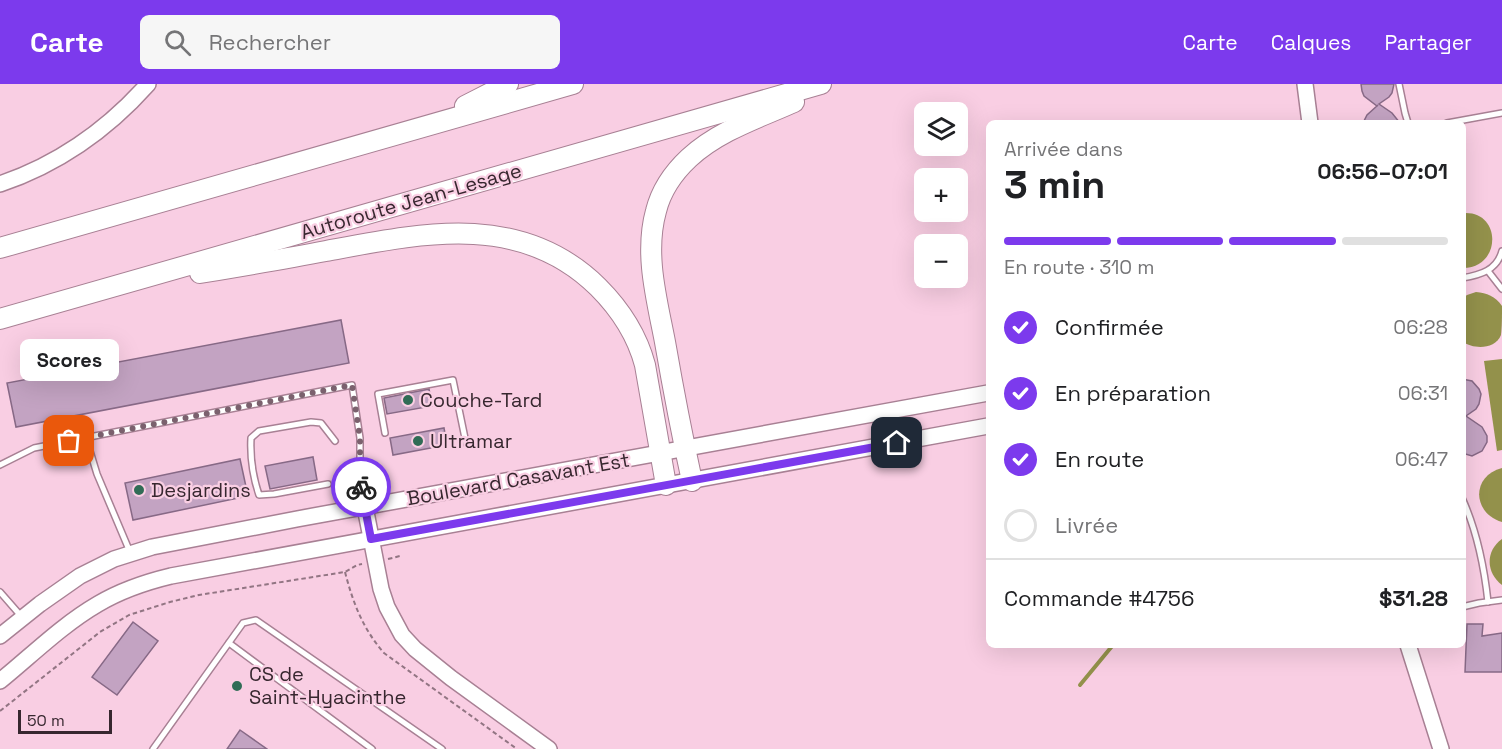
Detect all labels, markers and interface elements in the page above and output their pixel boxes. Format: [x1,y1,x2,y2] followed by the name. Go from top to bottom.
[140,15,560,69] search box
[30,24,104,60] text: Carte
[161,26,194,59] icon: search
[209,28,331,56] text: Rechercher
[1183,29,1238,56] text: Carte
[1271,29,1351,56] text: Calques
[1384,29,1472,56] text: Partager
[914,102,968,288] map controls
[914,102,968,156] button: layers
[1004,136,1123,162] text: Arrivée dans
[297,157,525,245] street label: Autoroute Jean-Lesage
[1317,157,1448,185] text: 06:56–07:01
[1004,160,1105,209] text: 3 min
[914,168,968,222] button: +
[914,234,968,288] button: −
[1004,254,1154,280] text: En route · 310 m
[1004,311,1037,344] icon: check
[1055,313,1164,341] text: Confirmée
[1393,314,1448,340] text: 06:28
[20,339,118,381] callout: Scores
[37,347,102,373] text: Scores
[1004,377,1037,410] icon: check
[1055,379,1211,407] text: En préparation
[1398,380,1448,406] text: 06:31
[420,387,543,413] place label: Couche-Tard
[401,393,415,407] marker: Couche-Tard
[43,415,94,466] pin
[871,417,922,468] pin
[52,424,85,457] icon: bag
[880,426,913,459] icon: home
[430,428,512,454] place label: Ultramar
[411,434,425,448] marker: Ultramar
[1004,443,1037,476] icon: check
[1055,445,1144,473] text: En route
[1395,446,1448,472] text: 06:47
[404,447,632,511] street label: Boulevard Casavant Est
[331,457,391,517] courier
[345,471,378,504] icon: bike
[151,477,251,503] place label: Desjardins
[132,483,146,497] marker: Desjardins
[1055,511,1118,539] text: Livrée
[1004,584,1194,612] text: Commande #4756
[1379,584,1448,612] text: $31.28
[249,661,406,710] place label: CS de Saint-Hyacinthe
[230,679,244,693] marker: CS de Saint-Hyacinthe
[18,707,112,734] scale bar
[27,710,65,731] text: 50 m

